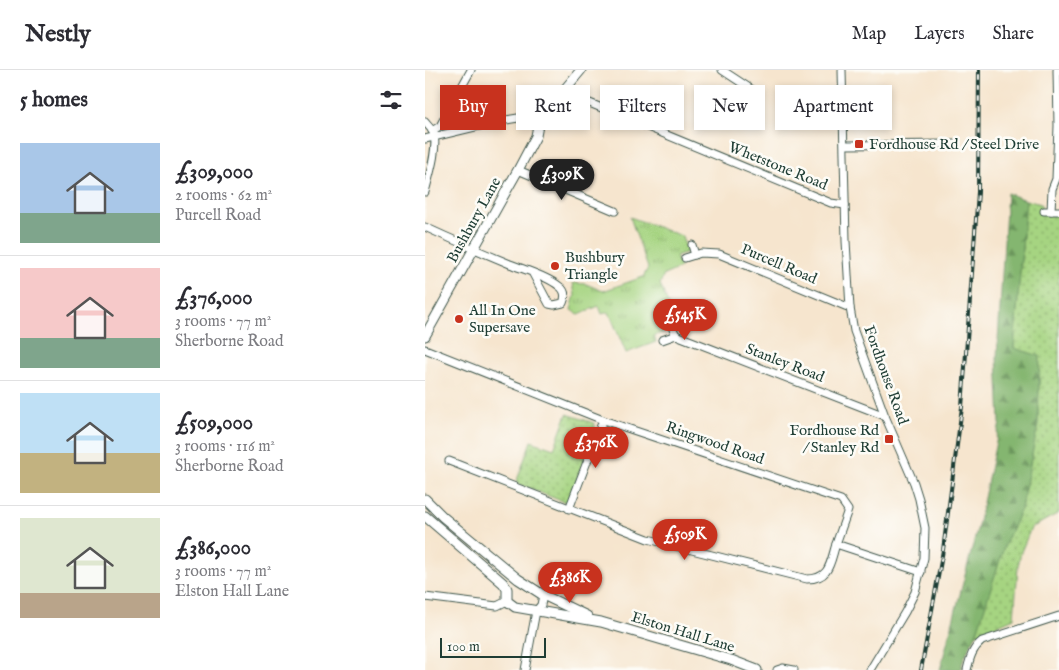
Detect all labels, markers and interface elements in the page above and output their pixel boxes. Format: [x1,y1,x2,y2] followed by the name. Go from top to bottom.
[25,19,91,50] text: Nestly
[852,23,886,46] text: Map
[914,23,965,46] text: Layers
[993,23,1034,46] text: Share
[440,85,506,130] chip: Buy
[516,85,590,130] chip: Rent
[600,85,684,130] chip: Filters
[694,85,765,130] chip: New
[775,85,892,130] chip: Apartment
[377,86,405,114] icon: filters
[20,87,88,114] text: 5 homes
[869,135,1039,154] place label: Fordhouse Rd / Steel Drive
[726,137,831,195] street label: Whetstone Road
[853,138,865,150] marker: Fordhouse Rd / Steel Drive
[527,158,597,201] pin: £309K
[175,159,253,186] text: £309,000
[60,163,120,223] icon: home
[540,165,584,185] text: £309K
[443,174,505,266] street label: Bushbury Lane
[175,186,272,206] text: 2 rooms · 62 m²
[175,206,261,226] text: Purcell Road
[738,239,821,289] street label: Purcell Road
[565,248,625,284] place label: Bushbury Triangle
[549,260,561,272] marker: Bushbury Triangle
[175,285,253,312] text: £376,000
[60,288,120,348] icon: home
[650,298,720,341] pin: £545K
[468,301,536,337] place label: All In One Supersave
[664,305,706,325] text: £545K
[175,312,271,332] text: 3 rooms · 77 m²
[453,313,465,325] marker: All In One Supersave
[859,323,913,428] street label: Fordhouse Road
[175,332,283,352] text: Sherborne Road
[743,339,828,387] street label: Stanley Road
[175,410,253,437] text: £509,000
[60,413,120,473] icon: home
[663,417,768,469] street label: Ringwood Road
[790,421,880,457] place label: Fordhouse Rd / Stanley Rd
[561,426,631,469] pin: £376K
[575,433,617,453] text: £376K
[883,433,895,445] marker: Fordhouse Rd / Stanley Rd
[175,437,275,457] text: 3 rooms · 116 m²
[175,457,283,477] text: Sherborne Road
[650,518,720,561] pin: £509K
[663,525,707,545] text: £509K
[175,535,251,562] text: £386,000
[60,538,120,598] icon: home
[175,562,271,582] text: 3 rooms · 77 m²
[535,562,605,604] pin: £386K
[549,568,591,588] text: £386K
[175,582,289,602] text: Elston Hall Lane
[629,607,737,657] street label: Elston Hall Lane
[440,635,546,658] scale bar
[447,638,480,656] text: 100 m

